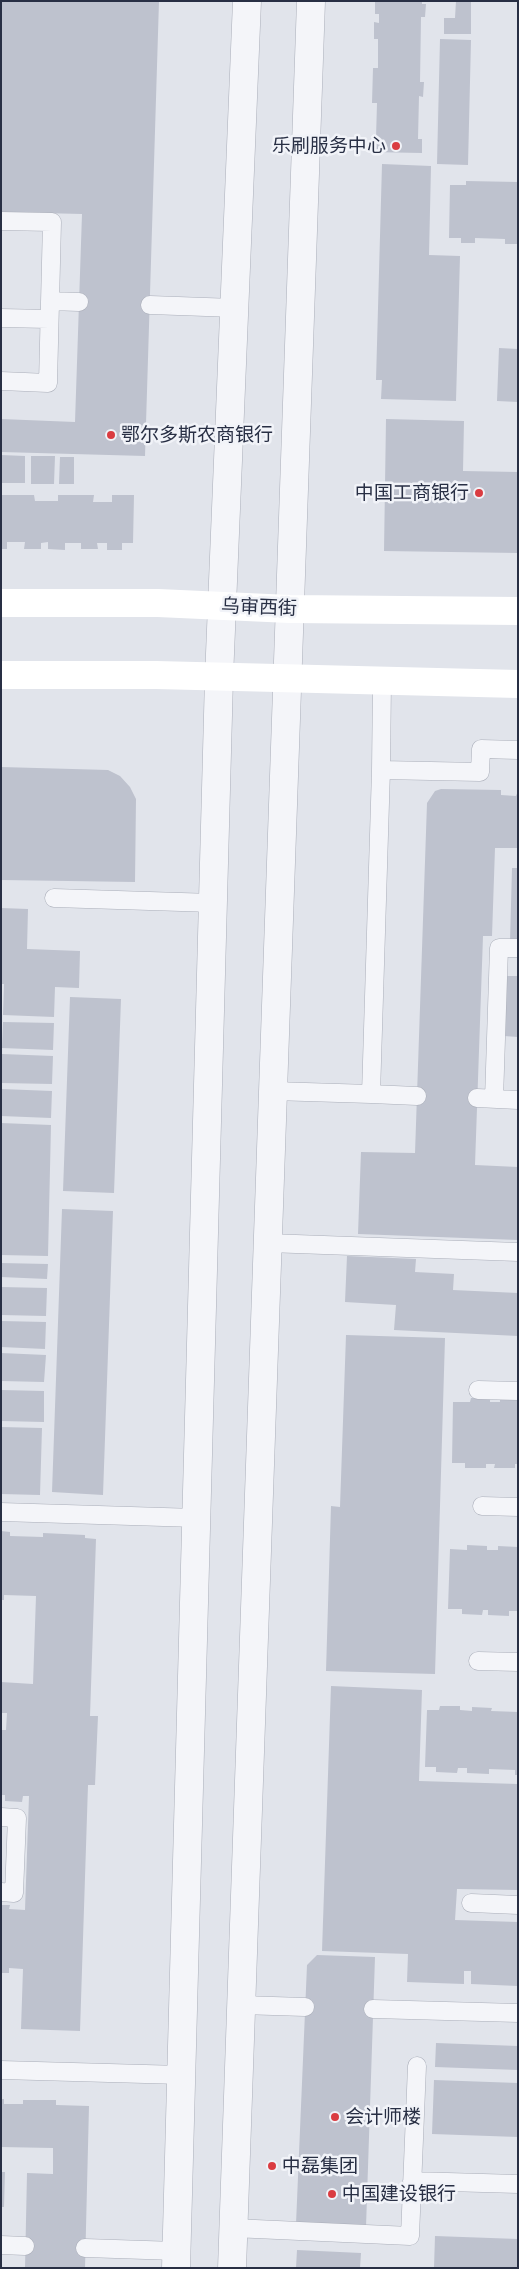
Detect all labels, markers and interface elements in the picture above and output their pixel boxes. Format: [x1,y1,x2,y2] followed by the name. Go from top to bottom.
[272,135,386,157] place label: 乐刷服务中心
[390,140,402,152] marker: 乐刷服务中心
[121,424,273,446] place label: 鄂尔多斯农商银行
[105,429,117,441] marker: 鄂尔多斯农商银行
[355,482,469,504] place label: 中国工商银行
[473,487,485,499] marker: 中国工商银行
[221,594,297,620] street label: 乌审西街
[345,2106,421,2128] place label: 会计师楼
[329,2111,341,2123] marker: 会计师楼
[282,2155,358,2177] place label: 中磊集团
[266,2160,278,2172] marker: 中磊集团
[342,2183,456,2205] place label: 中国建设银行
[326,2188,338,2200] marker: 中国建设银行

